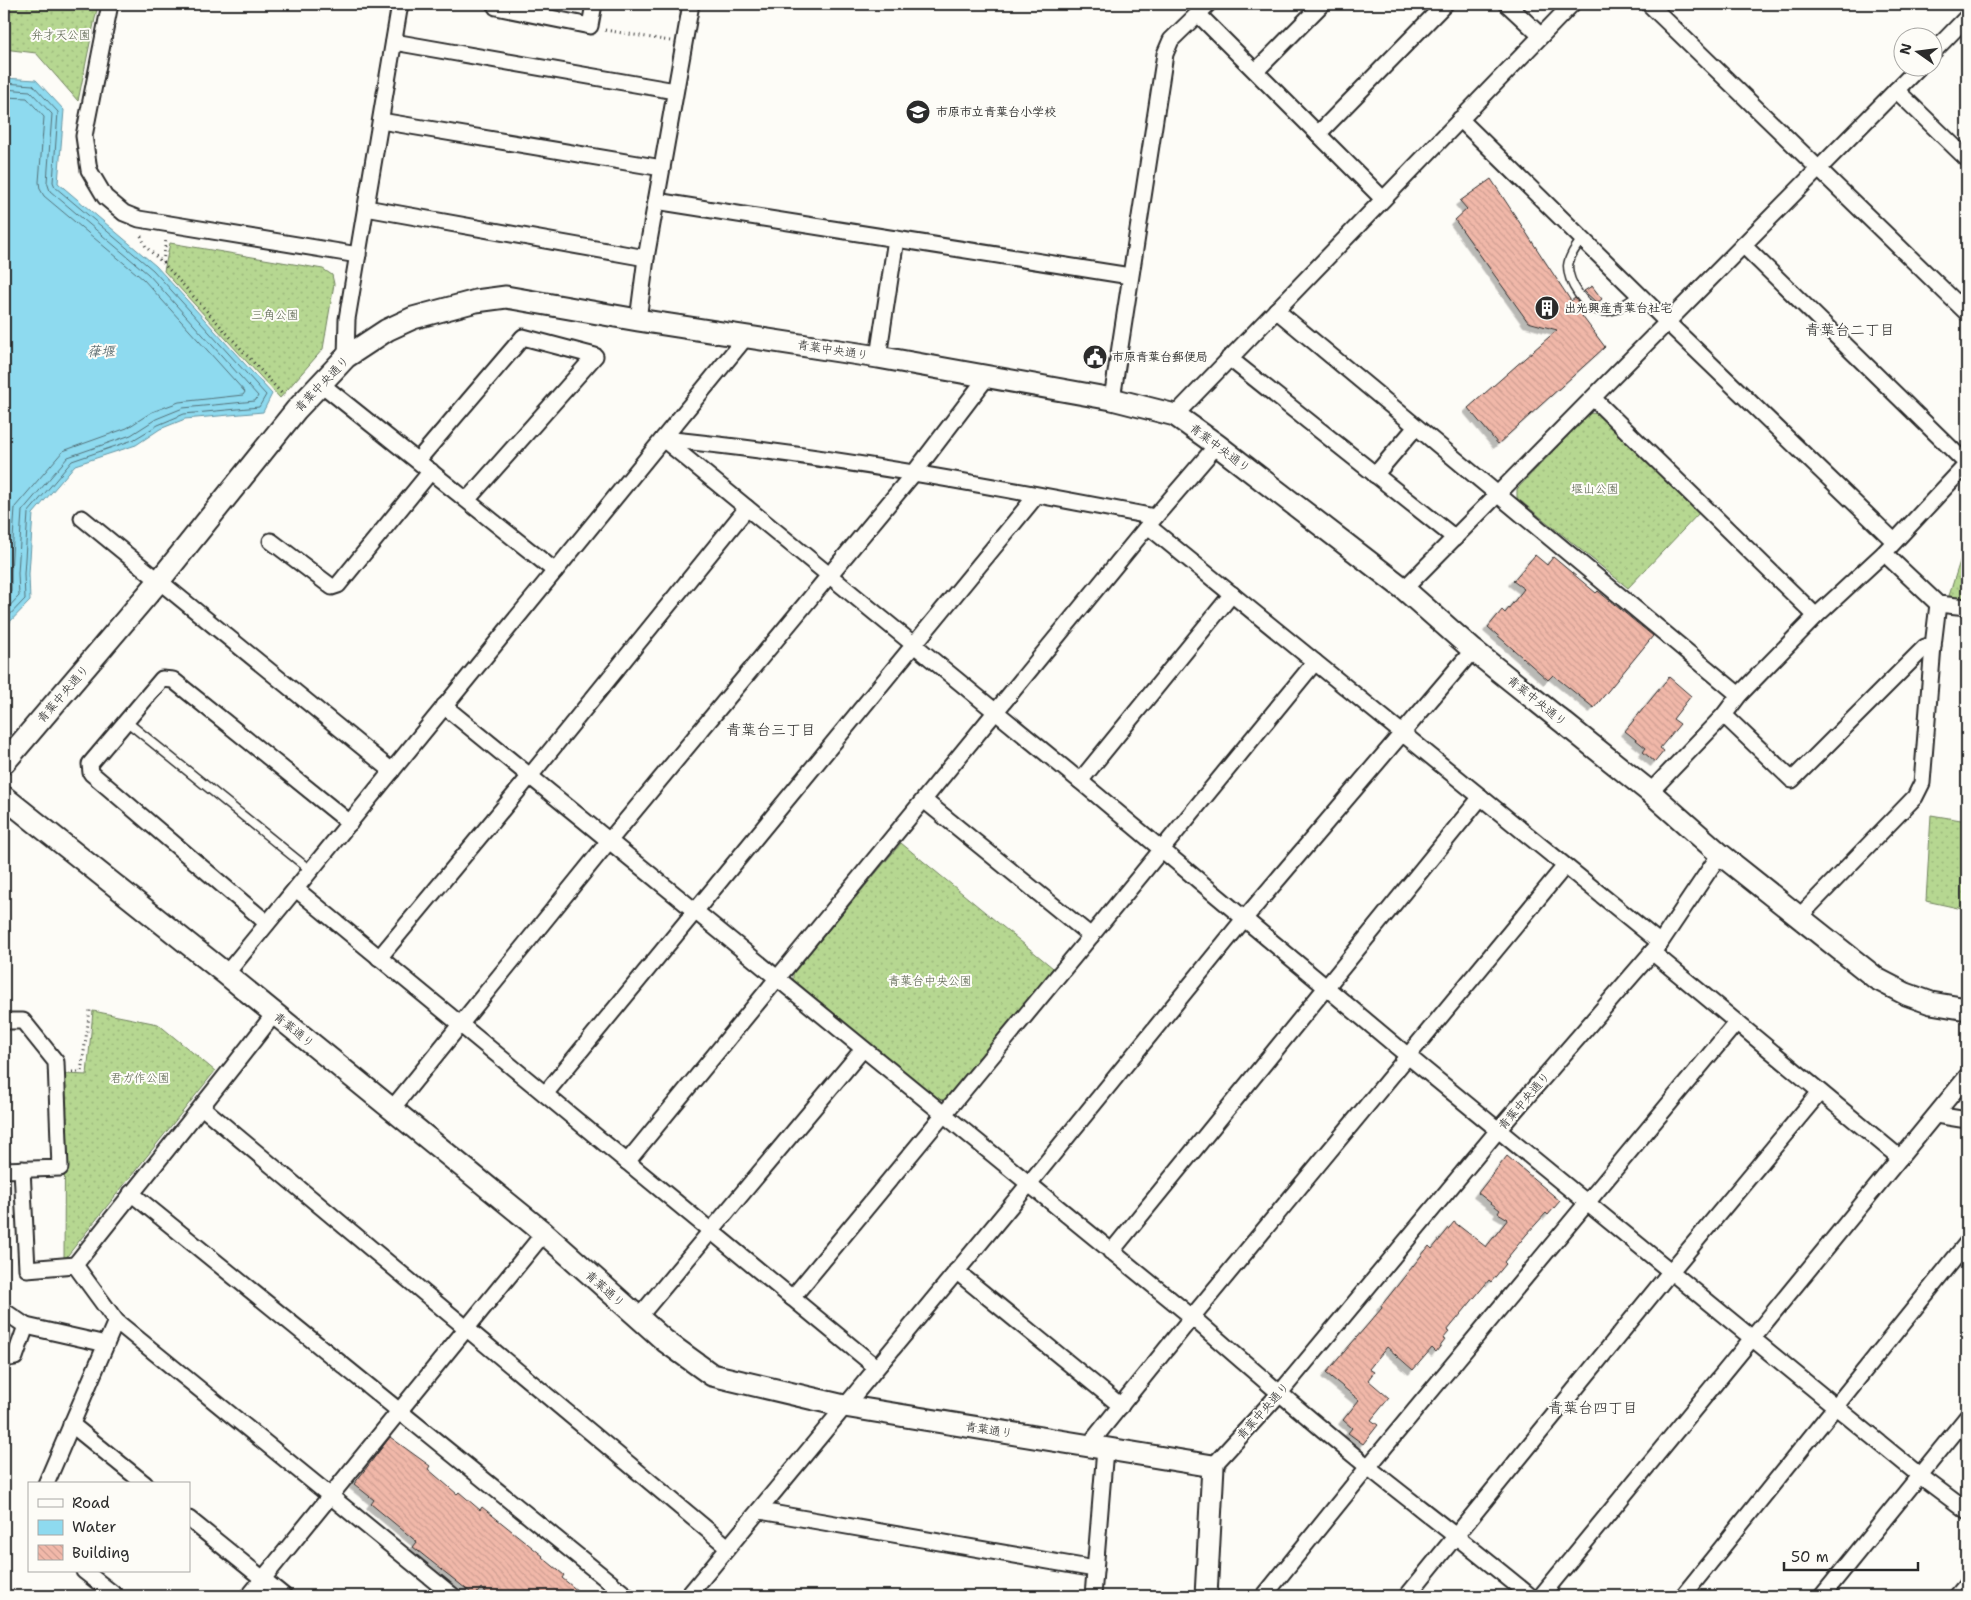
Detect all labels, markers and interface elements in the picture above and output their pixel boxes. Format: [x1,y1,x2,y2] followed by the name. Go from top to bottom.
[31,27,91,43] park label: 弁才天公園
[1894,28,1944,78] north arrow
[1895,41,1915,56] text: N
[905,99,931,125] school or university icon: 市原市立青葉台小学校
[936,104,1056,120] place label: 市原市立青葉台小学校
[1534,295,1560,321] building icon: 出光興産青葉台社宅
[1564,300,1672,316] place label: 出光興産青葉台社宅
[251,307,299,323] park label: 三角公園
[1805,320,1895,340] district label: 青葉台二丁目
[796,336,870,364] street label: 青葉中央通り
[87,342,117,360] water label: 葎堰
[1082,344,1108,370] public building icon: 市原青葉台郵便局
[1112,349,1208,365] place label: 市原青葉台郵便局
[291,353,353,415] street label: 青葉中央通り
[1186,420,1254,476] street label: 青葉中央通り
[1571,481,1619,497] park label: 堰山公園
[33,662,93,726] street label: 青葉中央通り
[1504,672,1570,730] street label: 青葉中央通り
[726,720,816,740] district label: 青葉台三丁目
[888,973,972,989] park label: 青葉台中央公園
[270,1009,318,1051] street label: 青葉通り
[1494,1069,1554,1133] street label: 青葉中央通り
[110,1070,170,1086] park label: 君ガ作公園
[582,1267,628,1311] street label: 青葉通り
[1233,1379,1293,1443] street label: 青葉中央通り
[1548,1398,1638,1418] district label: 青葉台四丁目
[964,1418,1014,1442] street label: 青葉通り
[28,1482,190,1572] legend
[72,1493,110,1513] text: Road
[72,1517,116,1537] text: Water
[1784,1540,1917,1572] scale bar
[72,1543,129,1563] text: Building
[1791,1547,1829,1567] text: 50 m

